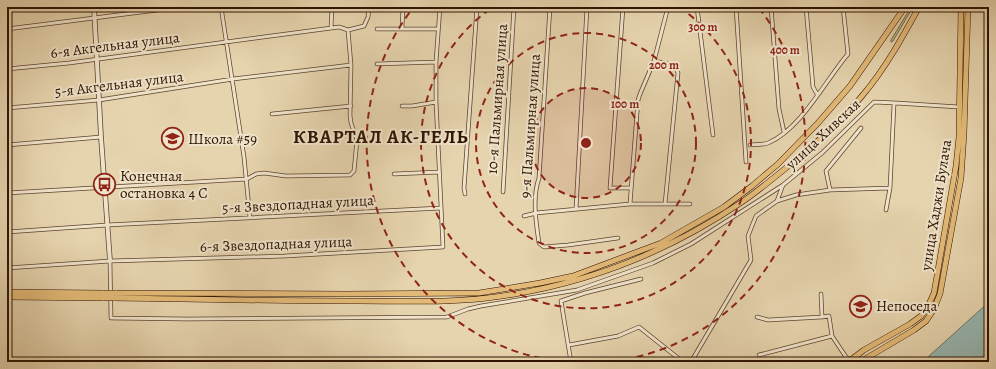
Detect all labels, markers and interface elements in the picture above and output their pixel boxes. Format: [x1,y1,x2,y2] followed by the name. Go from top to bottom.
[688,19,718,35] text: 300 m
[482,23,512,175] street label: 10-я Пальмирная улица
[49,27,181,63] street label: 6-я Акгельная улица
[770,42,800,58] text: 400 m
[515,53,545,199] street label: 9-я Пальмирная улица
[649,57,679,73] text: 200 m
[53,66,185,102] street label: 5-я Акгельная улица
[781,94,865,174] street label: улица Хивская
[611,96,639,112] text: 100 m
[293,124,469,150] district label: КВАРТАЛ АК-ГЕЛЬ
[160,126,186,152] school or university icon: Школа #59
[188,129,257,149] place label: Школа #59
[579,136,593,150] centre of rings
[916,138,956,273] street label: улица Хаджи Булача
[120,166,208,203] place label: Конечная остановка 4 С
[92,172,118,198] bus stop icon: Конечная остановка 4 С
[222,190,375,218] street label: 5-я Звездопадная улица
[199,231,353,257] street label: 6-я Звездопадная улица
[848,293,874,319] school or university icon: Непоседа
[876,296,937,316] place label: Непоседа

